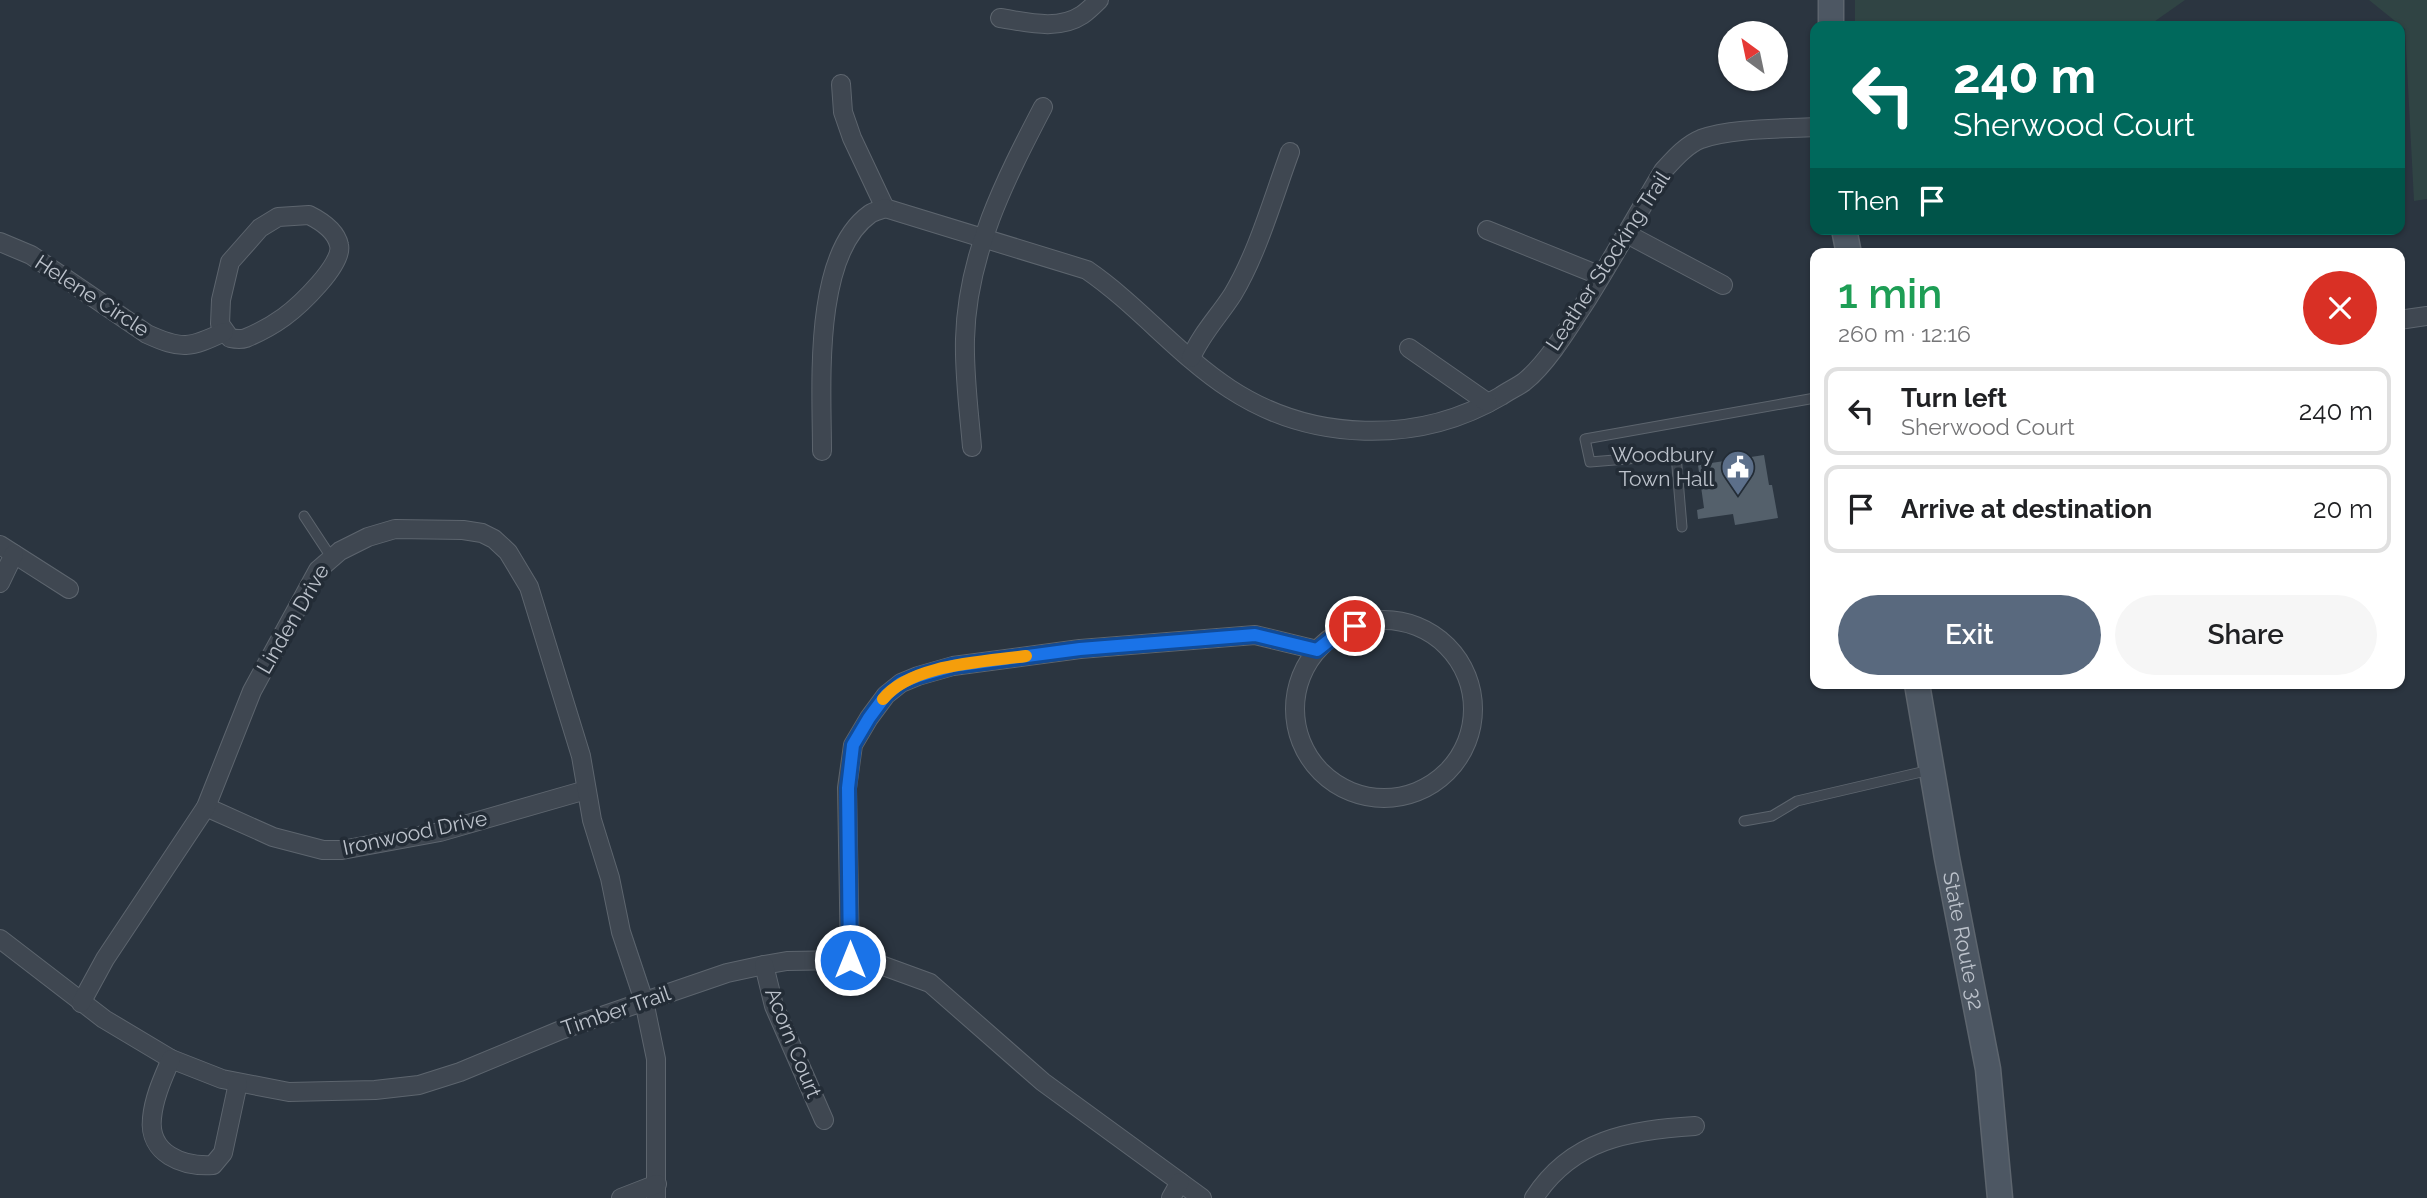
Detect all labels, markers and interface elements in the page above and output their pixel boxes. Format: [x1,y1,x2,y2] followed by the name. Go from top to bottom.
[1718,21,1788,91] north arrow
[1718,21,1788,91] map controls
[1953,47,2096,104] text: 240 m
[1838,49,1929,140] icon: left
[1953,106,2195,143] text: Sherwood Court
[1540,166,1675,355] street label: Leather Stocking Trail
[1913,182,1951,220] icon: arrive
[1838,186,1899,216] text: Then
[30,249,154,342] street label: Helene Circle
[1838,269,1942,318] text: 1 min
[2303,271,2377,345] button: close
[1838,320,1971,347] text: 260 m · 12:16
[1901,383,2007,413] text: Turn left
[1842,392,1880,430] icon: left
[2299,396,2373,426] text: 240 m
[1901,413,2075,440] text: Sherwood Court
[1611,442,1714,491] place label: Woodbury Town Hall
[1719,448,1757,497] public building icon: Woodbury Town Hall
[1842,490,1880,528] icon: arrive
[1901,494,2152,524] text: Arrive at destination
[2313,494,2373,524] text: 20 m
[251,560,334,678] street label: Linden Drive
[1838,595,2101,675] button: Exit
[2115,595,2377,675] button: Share
[1325,596,1385,656] pin
[1336,607,1374,645] icon: arrive
[340,805,489,860] street label: Ironwood Drive
[1938,869,1989,1012] street label: State Route 32
[813,923,887,997] position arrow
[558,980,674,1041] street label: Timber Trail
[760,984,827,1102] street label: Acorn Court

